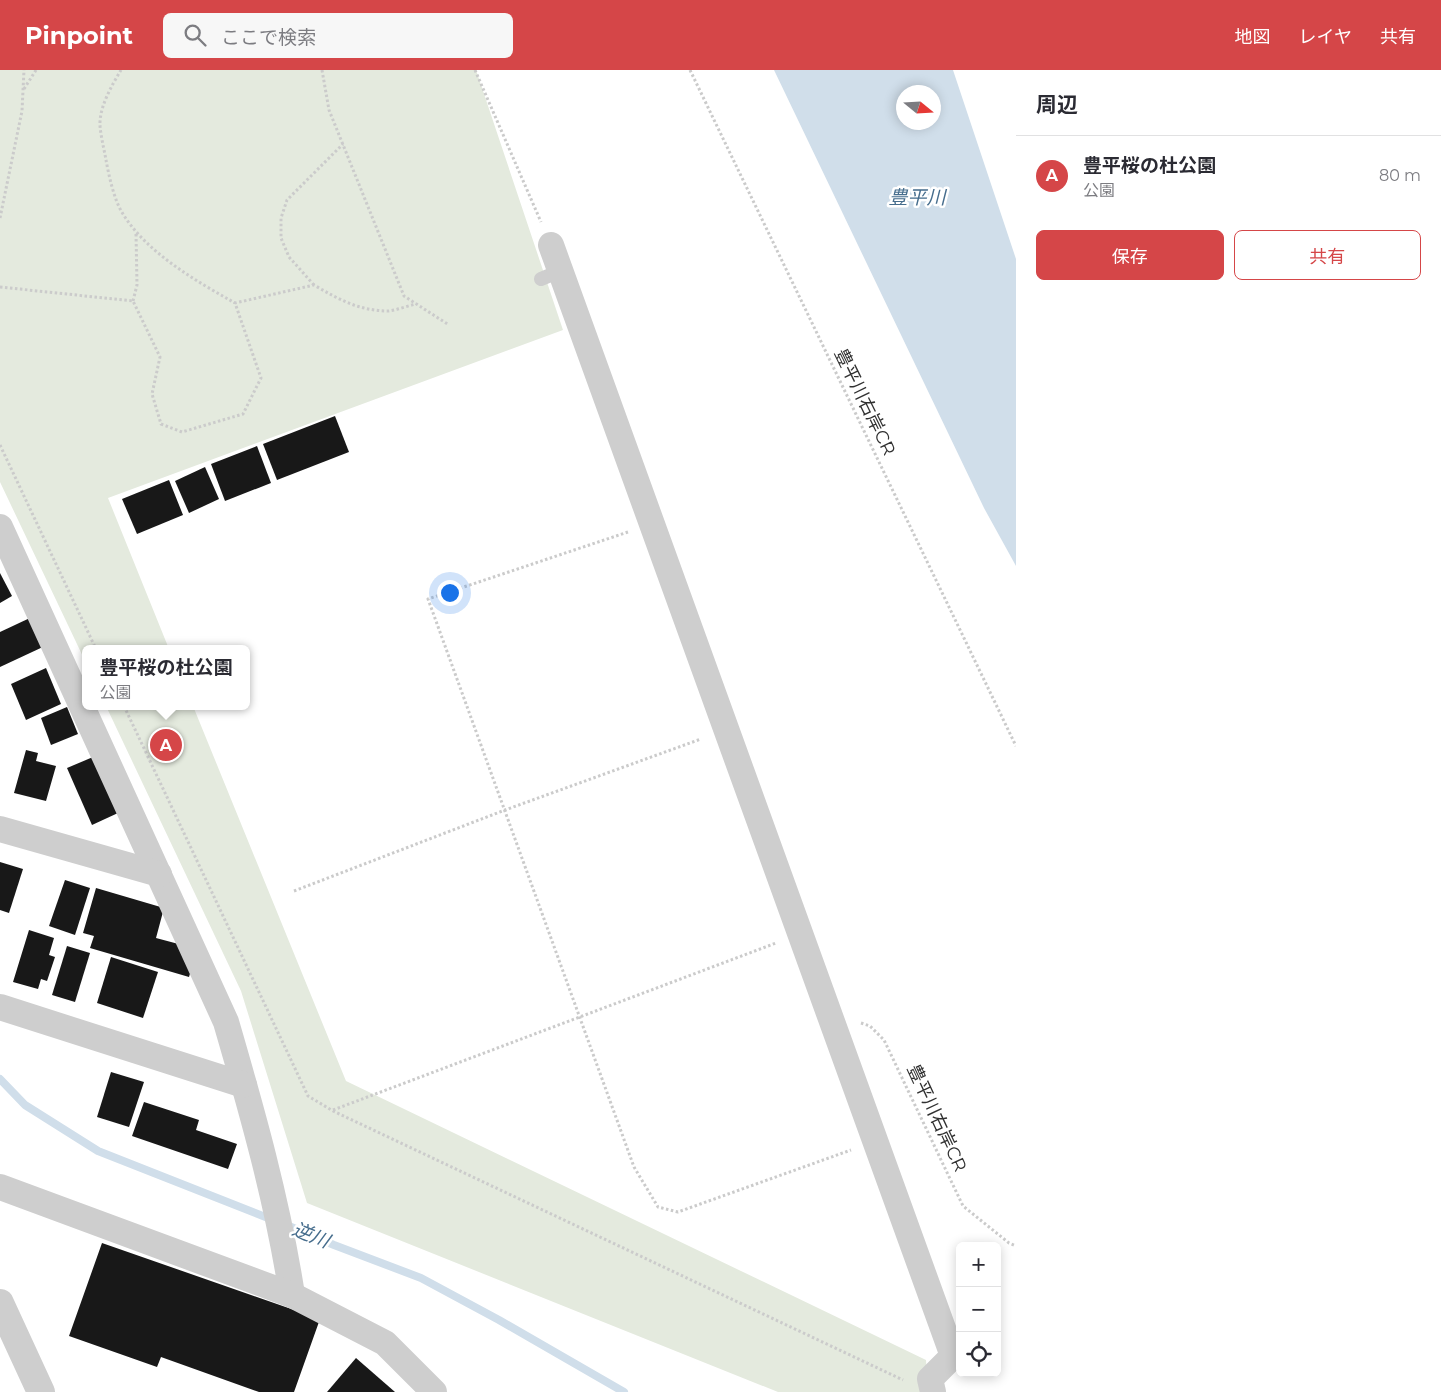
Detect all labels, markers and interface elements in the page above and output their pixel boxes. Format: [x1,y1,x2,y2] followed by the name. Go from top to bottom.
[163,13,513,58] search box
[25,21,133,50] text: Pinpoint
[181,21,209,49] icon: search
[221,26,316,49] text: ここで検索
[1235,26,1271,48] text: 地図
[1299,26,1352,48] text: レイヤ
[1380,26,1416,48] text: 共有
[896,85,941,130] north arrow
[1036,92,1078,117] text: 周辺
[1083,154,1216,177] text: 豊平桜の杜公園
[1046,166,1058,185] text: A
[1379,166,1421,185] text: 80 m
[1083,181,1115,200] text: 公園
[888,186,947,209] water label: 豊平川
[1036,230,1224,280] button: 保存
[1234,230,1421,280] button: 共有
[830,345,900,459] street label: 豊平川右岸CR
[437,580,463,606] your location
[82,645,250,710] popup
[99,656,233,679] text: 豊平桜の杜公園
[99,683,132,702] text: 公園
[150,726,182,764] pin: A
[903,1061,971,1175] street label: 豊平川右岸CR
[289,1217,335,1254] water label: 逆川
[956,1242,1001,1377] map controls
[956,1242,1001,1287] button: +
[956,1287,1001,1332] button: −
[956,1332,1001,1377] button: locate

